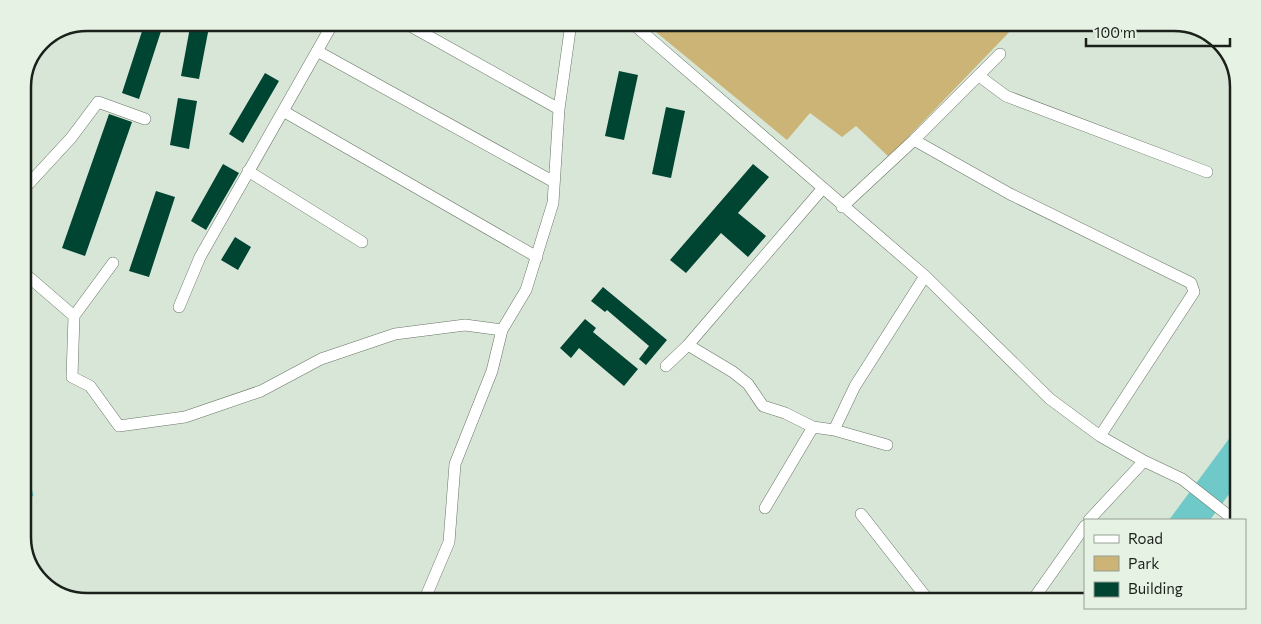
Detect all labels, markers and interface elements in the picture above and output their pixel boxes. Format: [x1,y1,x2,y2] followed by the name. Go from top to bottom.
[1086,15,1230,47] scale bar
[1094,23,1136,41] text: 100 m
[1084,519,1246,609] legend
[1128,529,1163,547] text: Road
[1128,554,1159,572] text: Park
[1128,579,1183,597] text: Building

